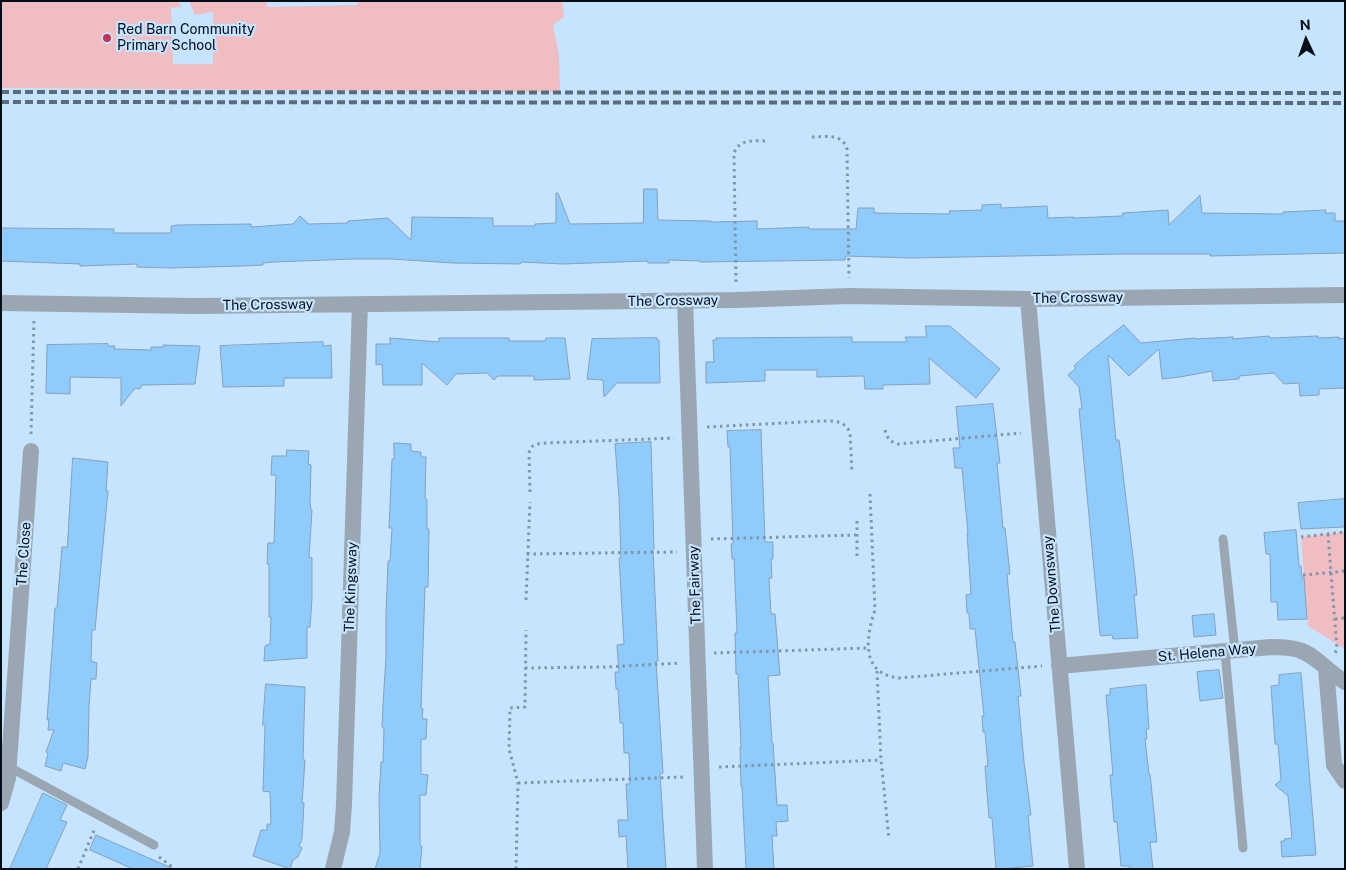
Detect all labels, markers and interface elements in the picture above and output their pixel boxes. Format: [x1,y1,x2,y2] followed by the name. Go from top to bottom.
[1281,15,1331,65] north arrow
[1299,17,1311,33] text: N
[117,22,254,54] place label: Red Barn Community Primary School
[101,32,113,44] marker: Red Barn Community Primary School
[1033,289,1123,307] street label: The Crossway
[628,292,718,310] street label: The Crossway
[223,296,313,314] street label: The Crossway
[13,521,35,587] street label: The Close
[1039,535,1065,633] street label: The Downsway
[341,542,361,632] street label: The Kingsway
[685,545,705,625] street label: The Fairway
[1157,640,1257,666] street label: St. Helena Way

